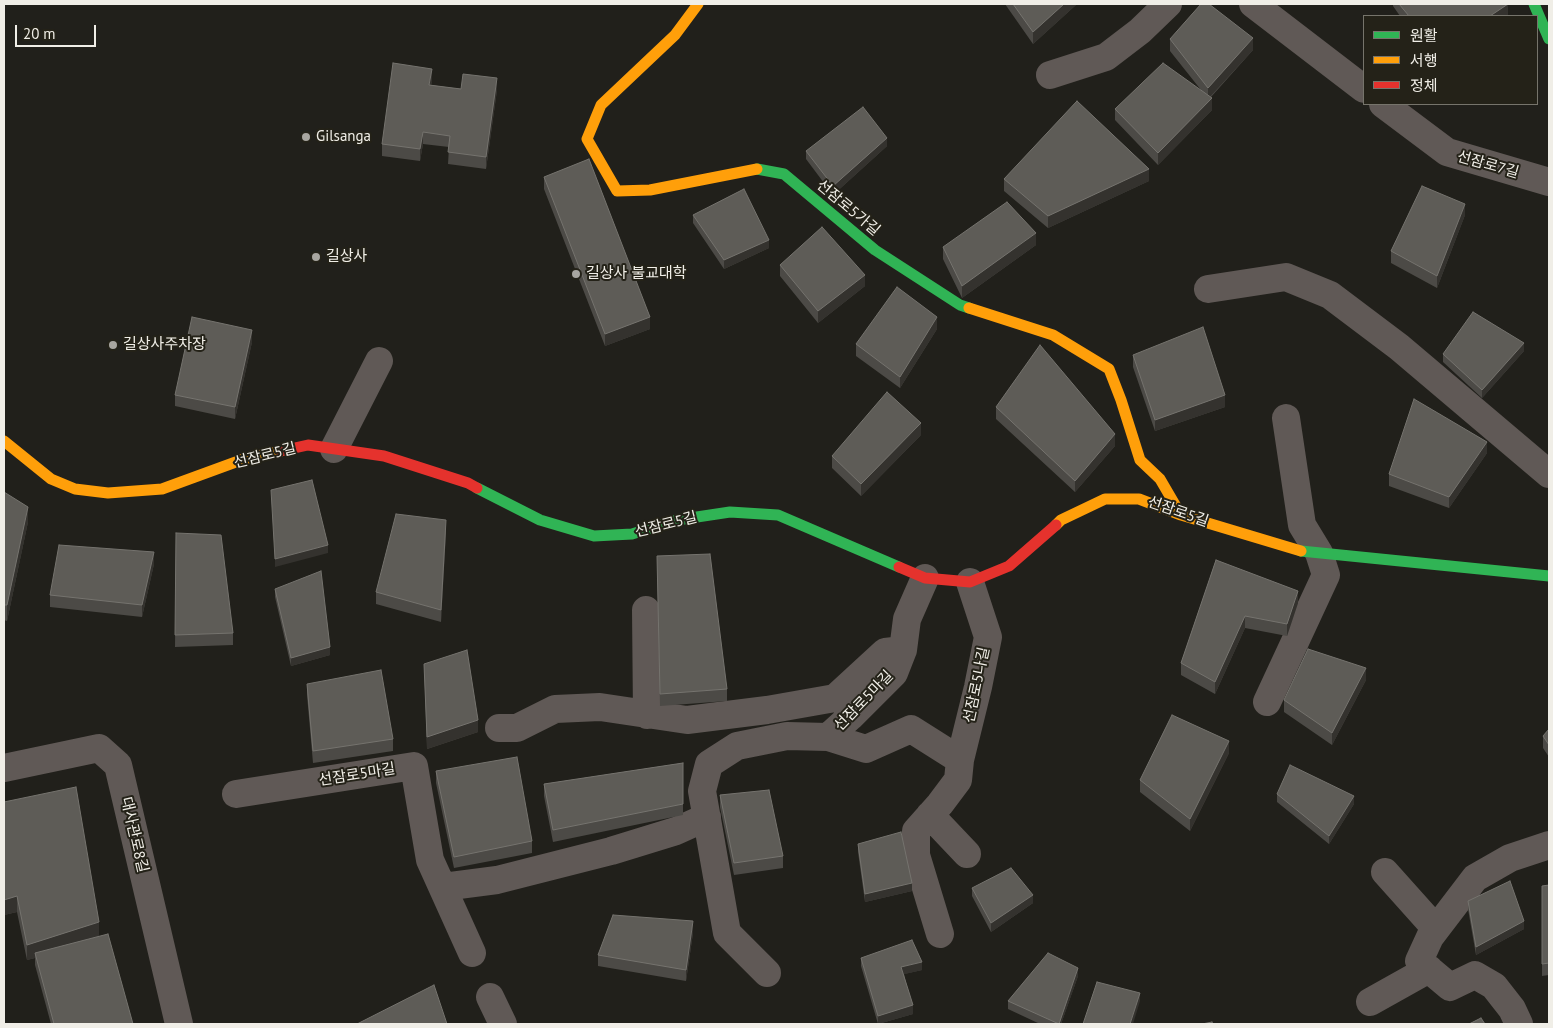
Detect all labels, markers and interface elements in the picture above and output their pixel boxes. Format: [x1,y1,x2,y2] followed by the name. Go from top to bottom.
[18,15,99,47] scale bar
[1363,15,1538,105] legend
[23,24,56,43] text: 20 m
[1410,26,1438,45] text: 원활
[1410,51,1438,70] text: 서행
[1410,76,1438,95] text: 정체
[316,128,371,146] place label: Gilsanga
[300,131,312,143] marker: Gilsanga
[1455,148,1521,182] street label: 선잠로7길
[813,176,883,240] street label: 선잠로5가길
[326,248,367,266] place label: 길상사
[310,251,322,263] marker: 길상사
[586,265,687,283] place label: 길상사 불교대학
[570,268,582,280] marker: 길상사 불교대학
[123,336,206,354] place label: 길상사주차장
[107,339,119,351] marker: 길상사주차장
[232,440,298,472] street label: 선잠로5길
[1145,493,1211,531] street label: 선잠로5길
[633,509,699,541] street label: 선잠로5길
[960,645,994,725] street label: 선잠로5나길
[831,667,897,735] street label: 선잠로5마길
[317,760,397,790] street label: 선잠로5마길
[117,795,151,875] street label: 대사관로8길

